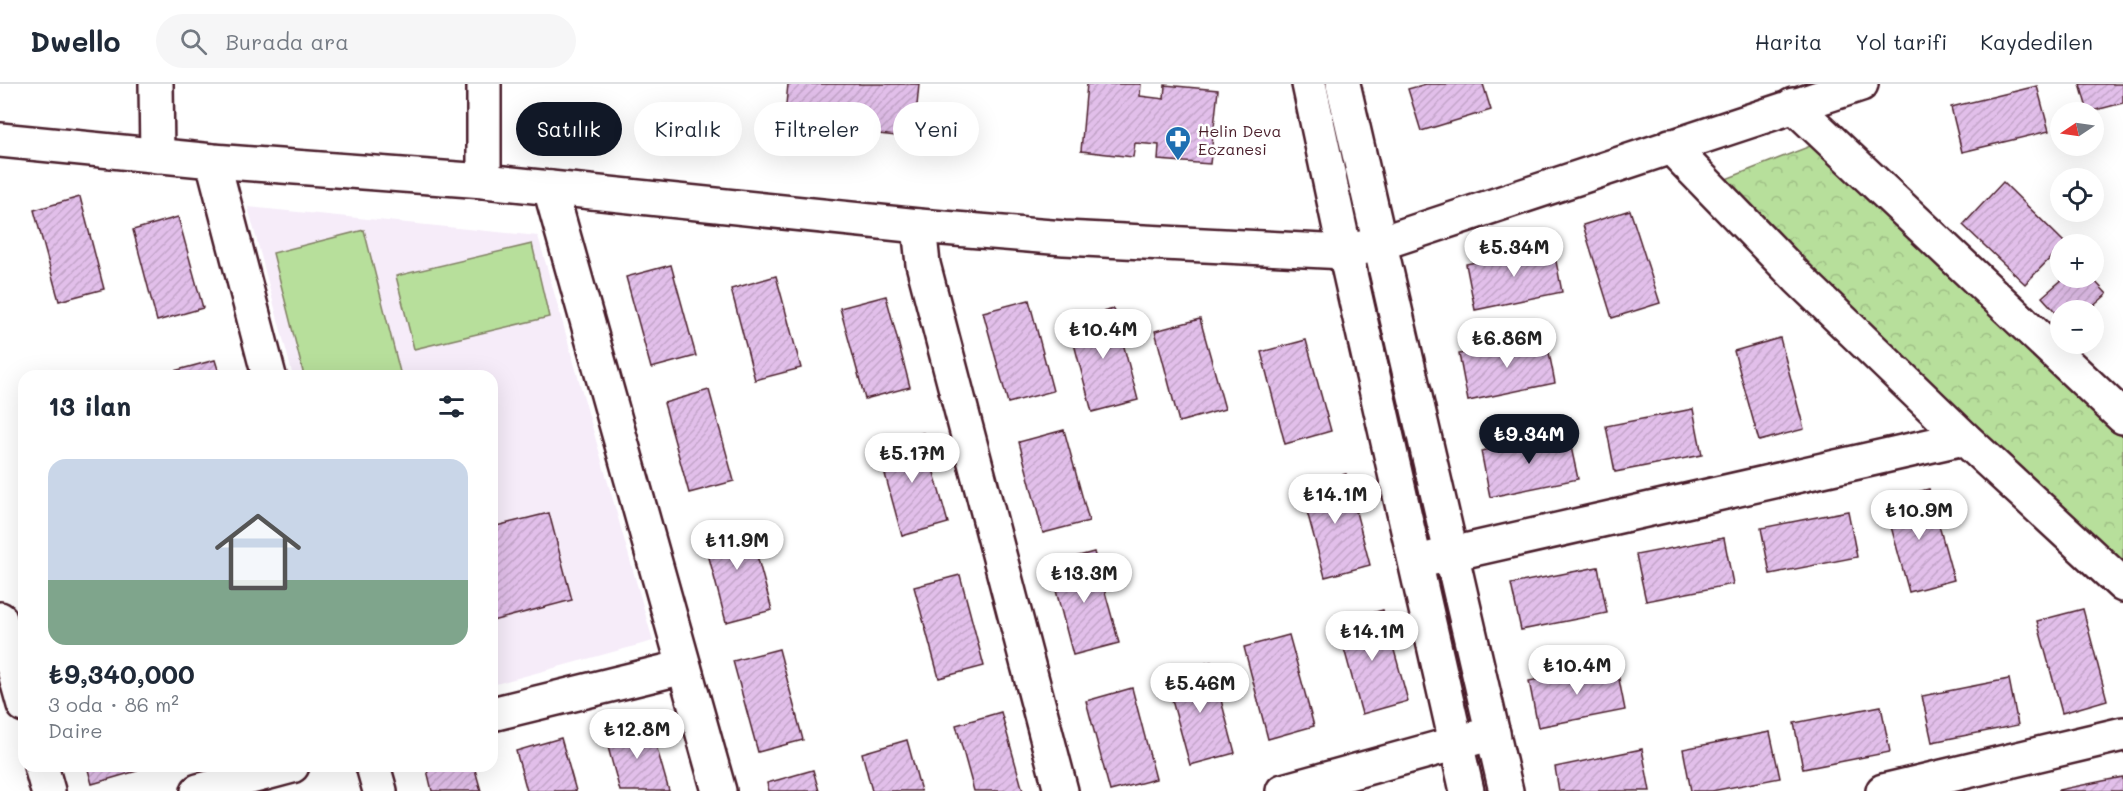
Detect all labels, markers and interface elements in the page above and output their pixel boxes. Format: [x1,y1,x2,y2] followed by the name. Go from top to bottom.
[156,14,576,68] search box
[30,23,120,59] text: Dwello
[177,25,210,58] icon: search
[225,27,349,56] text: Burada ara
[1755,28,1822,55] text: Harita
[1855,28,1947,55] text: Yol tarifi
[1980,28,2093,55] text: Kaydedilen
[516,102,622,156] chip: Satılık
[634,102,742,156] chip: Kiralık
[754,102,881,156] chip: Filtreler
[893,102,979,156] chip: Yeni
[2050,102,2104,156] north arrow
[2050,102,2104,354] map controls
[1198,120,1282,159] place label: Helin Deva Eczanesi
[1163,124,1193,162] pharmacy icon: Helin Deva Eczanesi
[2050,168,2104,222] button: locate
[1465,227,1563,278] pin: ₺5.34M
[1478,233,1550,259] text: ₺5.34M
[2050,234,2104,288] button: +
[2050,300,2104,354] button: −
[1054,309,1152,360] pin: ₺10.4M
[1068,315,1138,341] text: ₺10.4M
[1458,318,1556,369] pin: ₺6.86M
[1471,324,1543,350] text: ₺6.86M
[48,389,131,423] text: 13 ilan
[435,390,468,423] icon: filters
[1480,414,1578,465] pin: ₺9.34M
[1493,420,1565,446] text: ₺9.34M
[863,433,961,484] pin: ₺5.17M
[879,439,945,465] text: ₺5.17M
[1286,474,1384,525] pin: ₺14.1M
[1302,480,1368,506] text: ₺14.1M
[1870,490,1968,541] pin: ₺10.9M
[1885,496,1953,522] text: ₺10.9M
[204,498,312,606] icon: home
[688,520,786,571] pin: ₺11.9M
[705,526,769,552] text: ₺11.9M
[1035,553,1133,604] pin: ₺13.3M
[1050,559,1118,585] text: ₺13.3M
[1323,611,1421,662] pin: ₺14.1M
[1339,617,1405,643] text: ₺14.1M
[1528,645,1626,696] pin: ₺10.4M
[1542,651,1612,677] text: ₺10.4M
[48,657,195,691] text: ₺9,340,000
[1151,663,1249,714] pin: ₺5.46M
[1164,669,1236,695] text: ₺5.46M
[48,691,179,717] text: 3 oda · 86 m²
[588,709,686,760] pin: ₺12.8M
[603,715,671,741] text: ₺12.8M
[48,717,103,743] text: Daire

